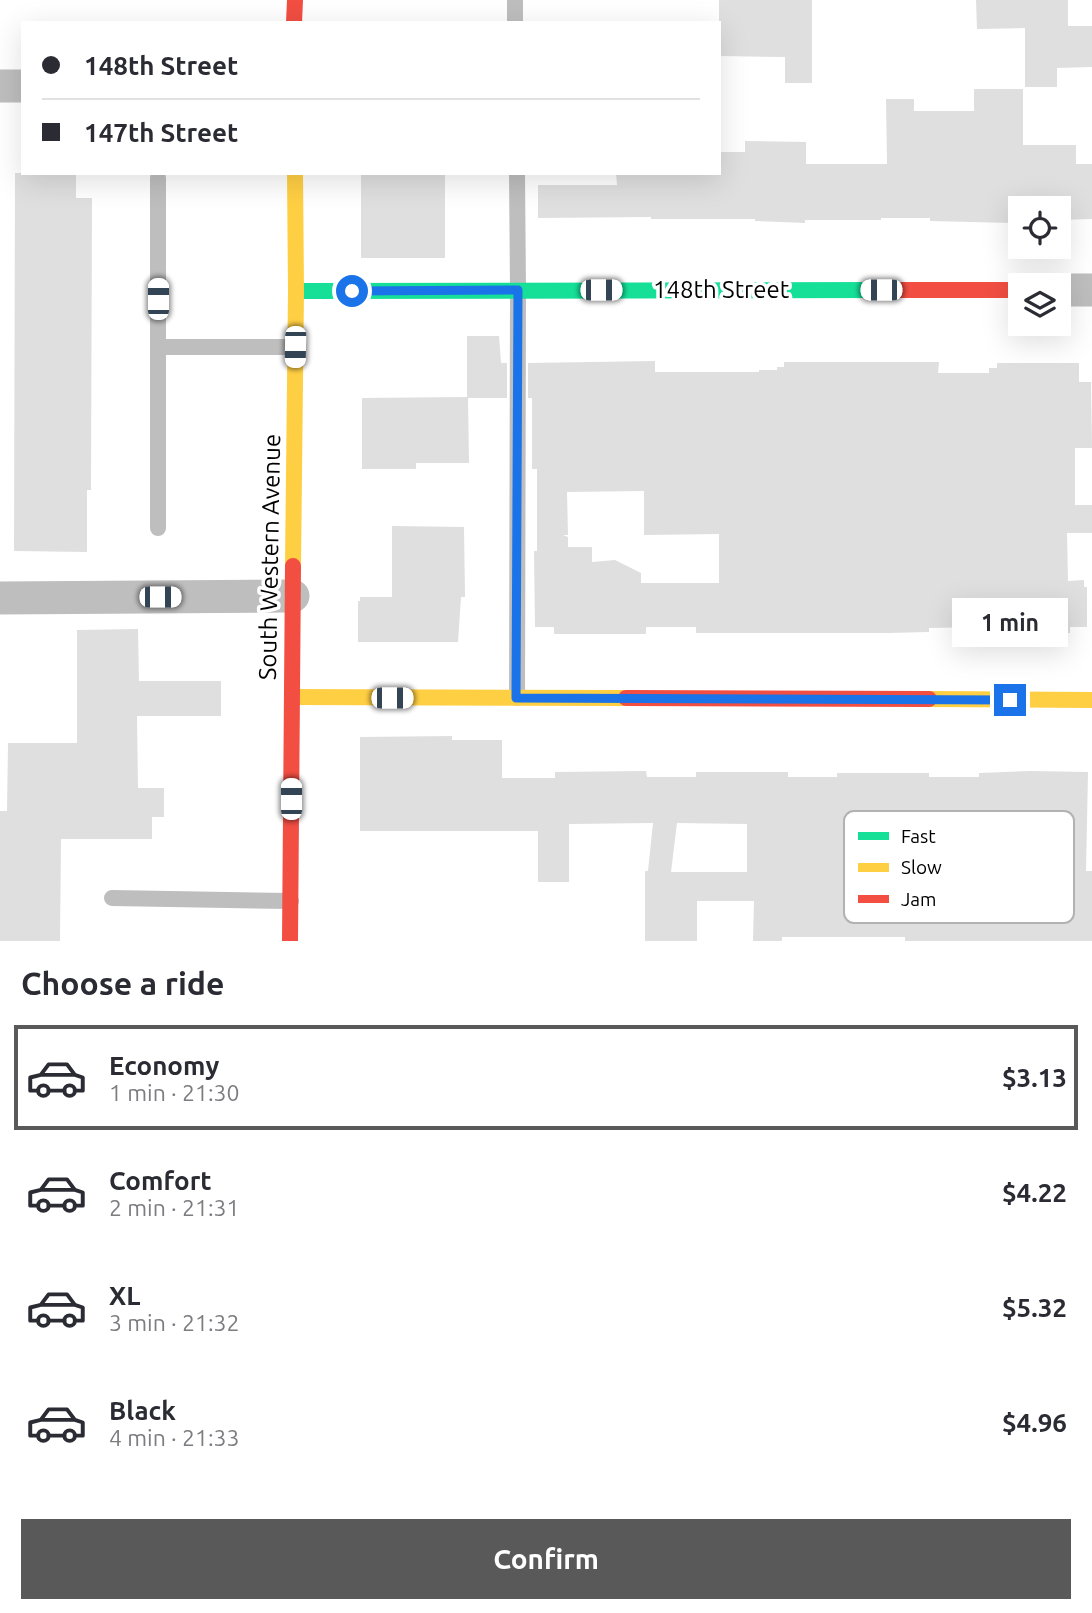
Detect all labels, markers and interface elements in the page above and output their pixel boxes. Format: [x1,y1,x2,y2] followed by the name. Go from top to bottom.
[84,51,238,80] text: 148th Street
[84,118,238,147] text: 147th Street
[1008,196,1071,336] map controls
[1008,196,1071,259] button: locate
[1008,273,1071,336] button: layers
[336,275,368,307] route start
[653,276,790,303] street label: 148th Street
[148,278,169,320] car
[581,280,623,301] car
[861,280,903,301] car
[285,326,306,368] car
[254,434,285,680] street label: South Western Avenue
[140,587,182,608] car
[952,598,1068,648] callout: 1 min
[981,610,1039,635] text: 1 min
[994,684,1026,716] route end
[372,688,414,709] car
[281,778,302,820] car
[844,811,1074,923] legend
[901,825,936,847] text: Fast
[901,856,942,878] text: Slow
[901,888,937,910] text: Jam
[21,965,224,1001] text: Choose a ride
[25,1046,88,1109] icon: car
[109,1051,219,1080] text: Economy
[1002,1063,1067,1092] text: $3.13
[109,1080,240,1105] text: 1 min · 21:30
[25,1161,88,1224] icon: car
[109,1166,212,1195] text: Comfort
[1002,1178,1067,1207] text: $4.22
[109,1195,240,1220] text: 2 min · 21:31
[25,1276,88,1339] icon: car
[109,1281,140,1310] text: XL
[1002,1293,1067,1322] text: $5.32
[109,1310,240,1335] text: 3 min · 21:32
[25,1391,88,1454] icon: car
[109,1396,176,1425] text: Black
[1002,1408,1067,1437] text: $4.96
[109,1425,240,1450] text: 4 min · 21:33
[21,1519,1071,1599] button: Confirm

